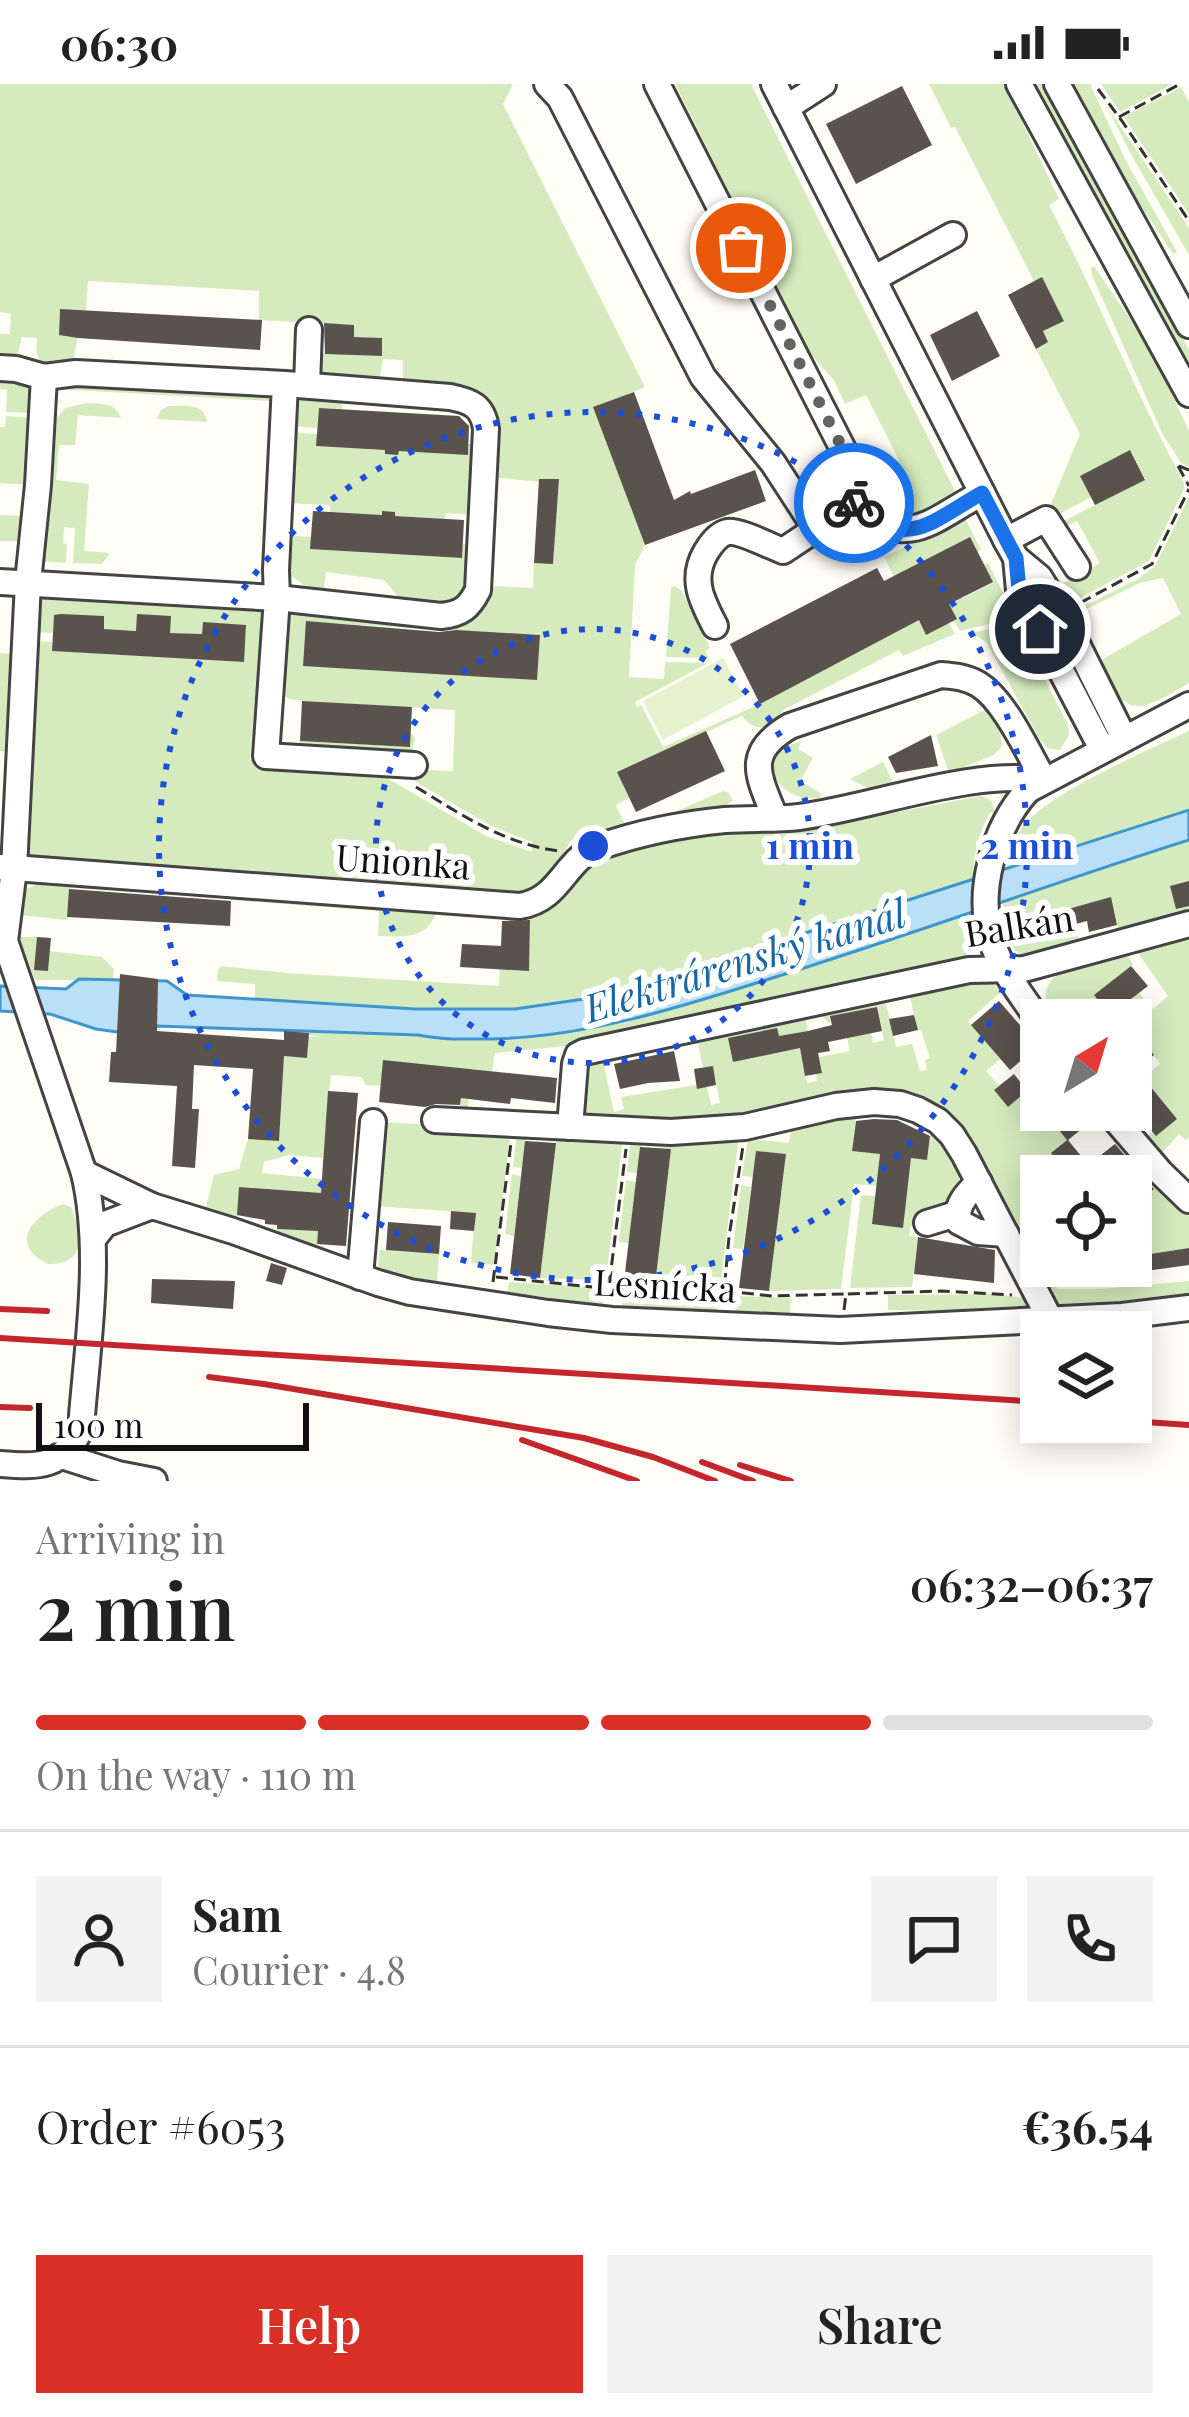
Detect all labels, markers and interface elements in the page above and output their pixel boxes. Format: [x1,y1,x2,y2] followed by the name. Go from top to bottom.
[60,12,178,72] text: 06:30
[690,197,792,299] pin
[708,215,774,281] icon: bag
[794,443,914,563] courier
[821,470,887,536] icon: bike
[989,578,1091,680] pin
[1007,596,1073,662] icon: home
[766,820,854,868] text: 1 min
[981,820,1073,868] text: 2 min
[572,825,614,867] centre of rings
[334,831,472,889] street label: Unionka
[575,885,914,1033] water label: Elektrárenský kanál
[961,892,1077,956] street label: Balkán
[1020,999,1152,1131] north arrow
[1020,999,1152,1443] map controls
[1020,1155,1152,1287] button: locate
[593,1256,738,1312] street label: Lesnícka
[1020,1311,1152,1443] button: layers
[36,1397,309,1450] scale bar
[54,1402,143,1446] text: 100 m
[36,1512,225,1564] text: Arriving in
[910,1553,1153,1613] text: 06:32–06:37
[36,1557,235,1661] text: 2 min
[36,1748,357,1800] text: On the way · 110 m
[36,1876,162,2002] button: person
[871,1876,997,2002] button: chat
[1027,1876,1153,2002] button: phone
[192,1883,282,1943] text: Sam
[192,1943,406,1995] text: Courier · 4.8
[36,2095,286,2155] text: Order #6053
[1022,2095,1153,2155] text: €36.54
[36,2255,583,2393] button: Help
[607,2255,1153,2393] button: Share

